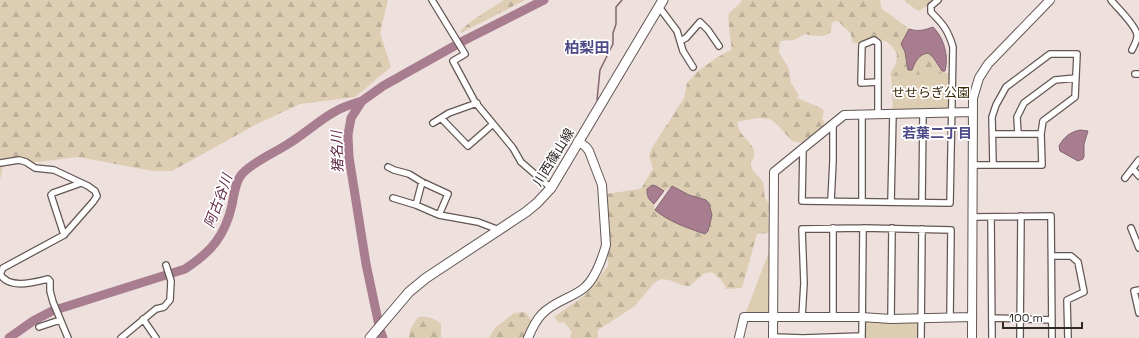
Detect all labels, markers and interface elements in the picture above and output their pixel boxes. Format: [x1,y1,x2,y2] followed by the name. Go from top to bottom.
[564,38,610,57] district label: 柏梨田
[892,84,970,101] park label: せせらぎ公園
[902,124,972,142] district label: 若葉二丁目
[529,125,578,189] street label: 川西篠山線
[327,129,347,173] water label: 猪名川
[200,170,237,230] water label: 阿古谷川
[1003,304,1082,330] scale bar
[1009,310,1043,326] text: 100 m

